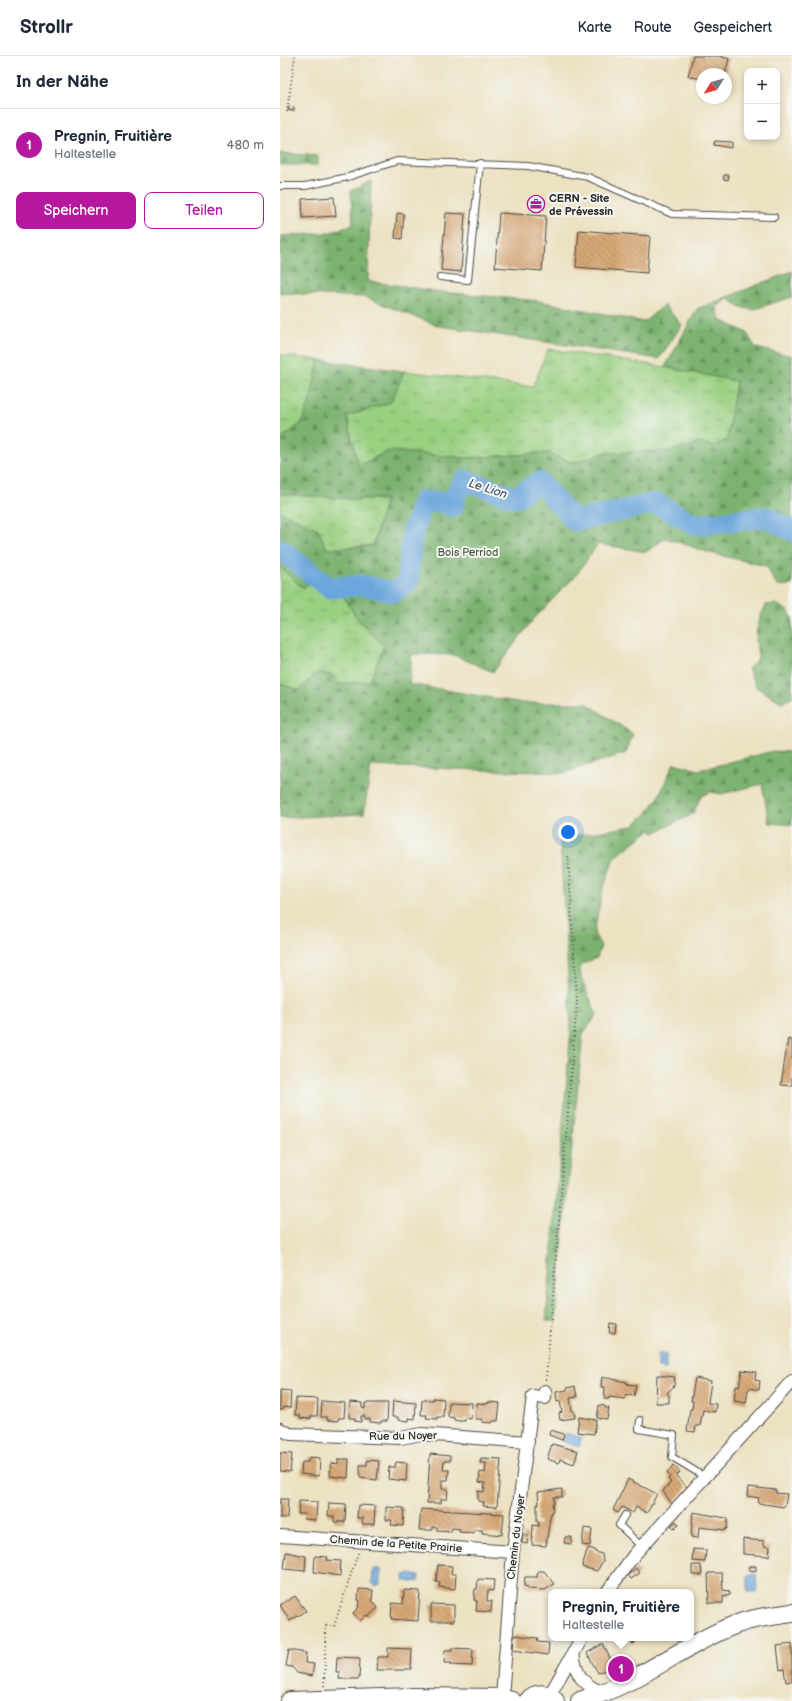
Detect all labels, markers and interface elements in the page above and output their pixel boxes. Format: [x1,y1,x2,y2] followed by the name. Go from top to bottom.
[20,16,73,39] text: Strollr
[578,19,612,36] text: Karte
[634,19,672,36] text: Route
[694,19,772,36] text: Gespeichert
[696,68,732,104] north arrow
[744,68,780,140] map controls
[744,68,780,104] button: +
[16,72,109,92] text: In der Nähe
[744,104,780,140] button: −
[54,127,172,146] text: Pregnin, Fruitière
[26,137,32,153] text: 1
[227,137,264,153] text: 480 m
[54,146,116,162] text: Haltestelle
[16,192,136,229] button: Speichern
[144,192,264,229] button: Teilen
[549,192,613,218] place label: CERN - Site de Prévessin
[526,194,546,214] office icon: CERN - Site de Prévessin
[467,476,509,502] water label: Le Lion
[438,546,498,559] park label: Bois Perriod
[558,822,578,842] your location
[369,1429,438,1443] street label: Rue du Noyer
[504,1493,528,1580] street label: Chemin du Noyer
[329,1533,463,1555] street label: Chemin de la Petite Prairie
[548,1589,694,1641] popup
[562,1598,680,1617] text: Pregnin, Fruitière
[562,1617,624,1633] text: Haltestelle
[608,1654,634,1684] pin: 1

